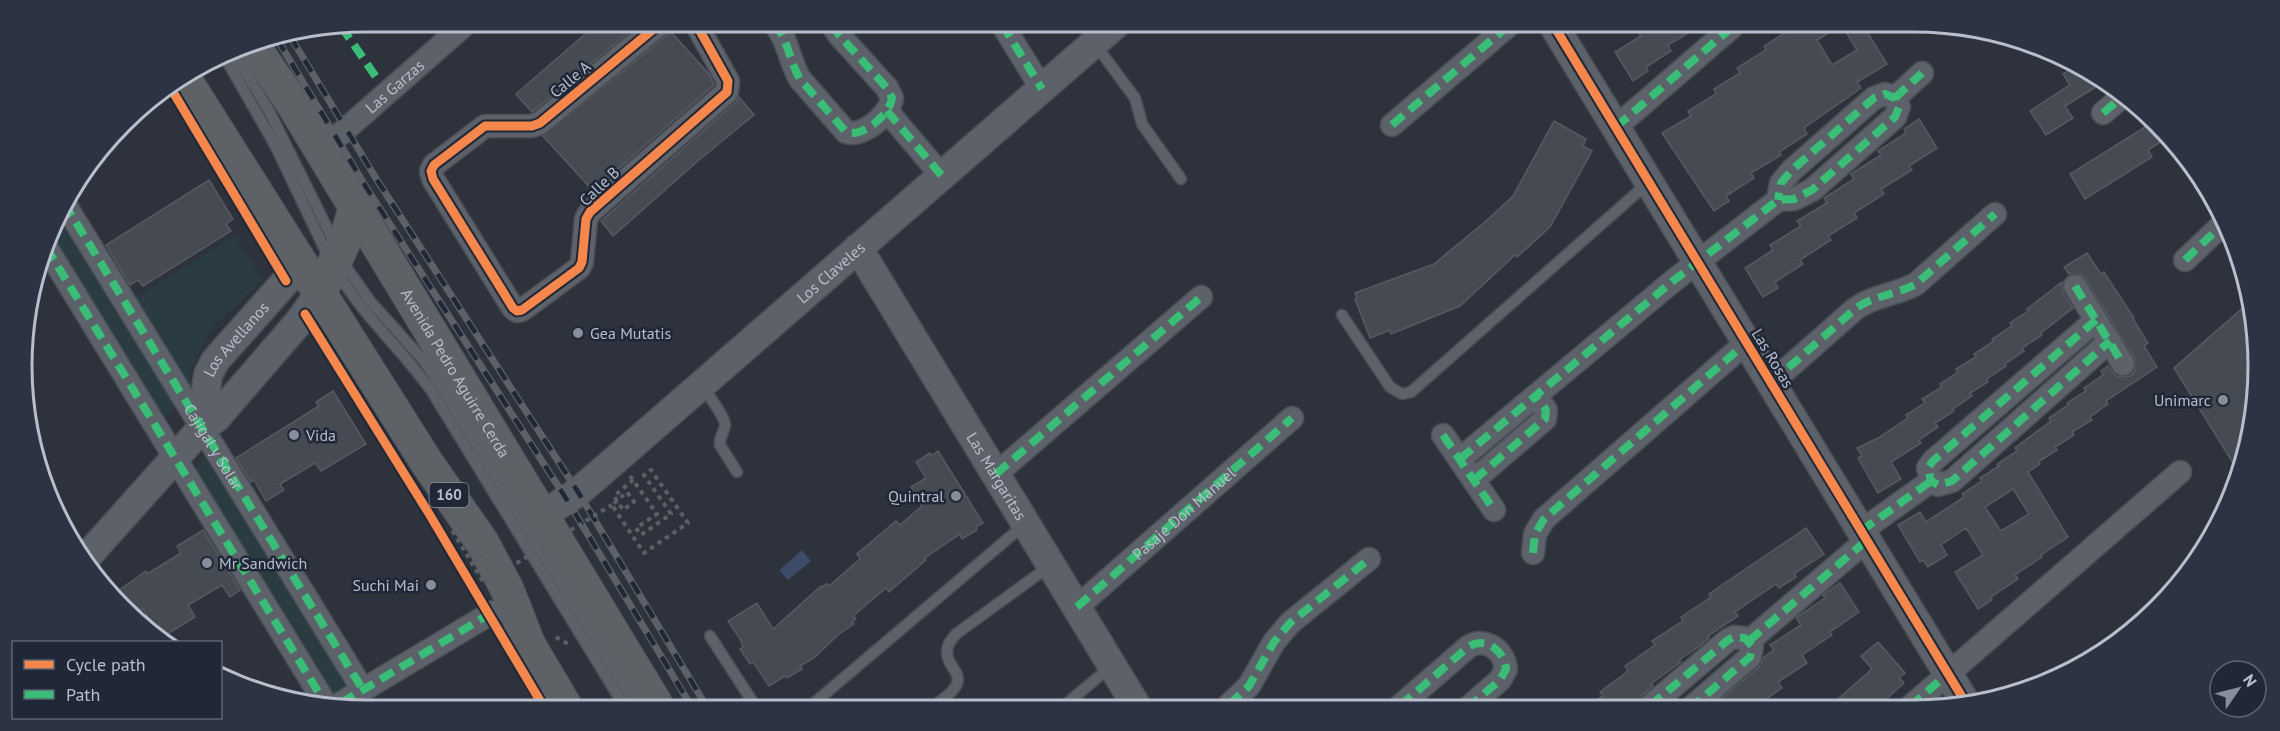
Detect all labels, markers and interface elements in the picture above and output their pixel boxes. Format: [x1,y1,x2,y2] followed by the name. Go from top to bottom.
[361,55,428,118] street label: Las Garzas
[545,56,595,102] street label: Calle A
[575,162,623,210] street label: Calle B
[792,237,869,308] street label: Los Claveles
[397,285,514,461] street label: Avenida Pedro Aguirre Cerda
[199,297,273,380] street label: Los Avellanos
[590,323,671,343] place label: Gea Mutatis
[1748,325,1799,392] street label: Las Rosas
[571,326,585,340] marker: Gea Mutatis
[2154,390,2211,410] place label: Unimarc
[2216,393,2230,407] marker: Unimarc
[180,400,248,494] street label: Cajigal y Solar
[305,425,336,445] place label: Vida
[287,428,301,442] marker: Vida
[962,428,1031,524] street label: Las Margaritas
[1128,462,1240,564] street label: Pasaje Don Manuel
[430,483,468,507] road number: 160
[888,486,944,506] place label: Quintral
[949,489,963,503] marker: Quintral
[219,553,307,573] place label: Mr Sandwich
[200,556,214,570] marker: Mr Sandwich
[352,575,419,595] place label: Suchi Mai
[424,578,438,592] marker: Suchi Mai
[12,641,222,719] legend
[66,653,146,676] text: Cycle path
[2208,659,2268,719] north arrow
[2239,670,2261,690] text: N
[66,683,100,706] text: Path

